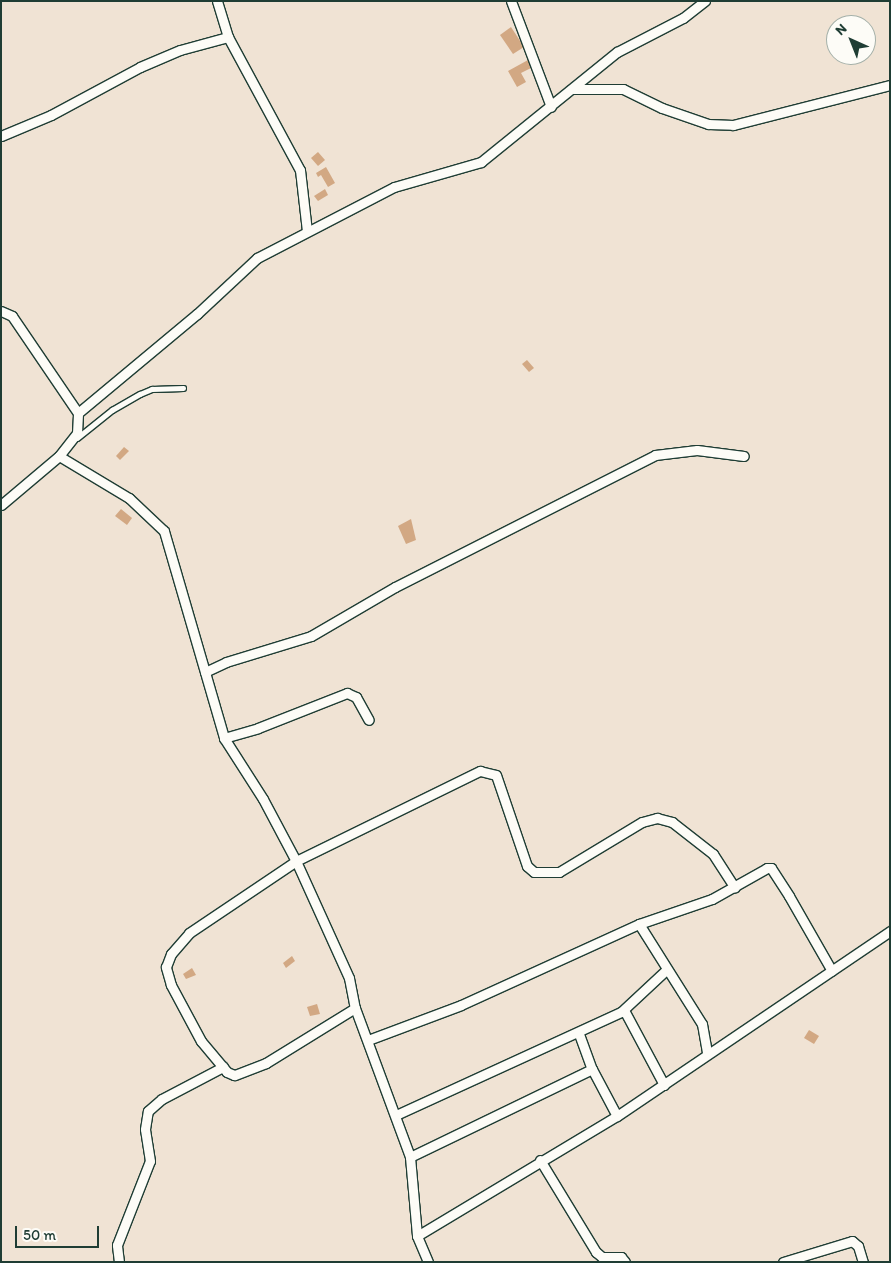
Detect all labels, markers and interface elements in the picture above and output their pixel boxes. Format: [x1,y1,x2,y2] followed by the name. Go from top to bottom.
[826,15,876,65] north arrow
[832,20,850,39] text: N
[18,1216,101,1248] scale bar
[23,1226,56,1244] text: 50 m

